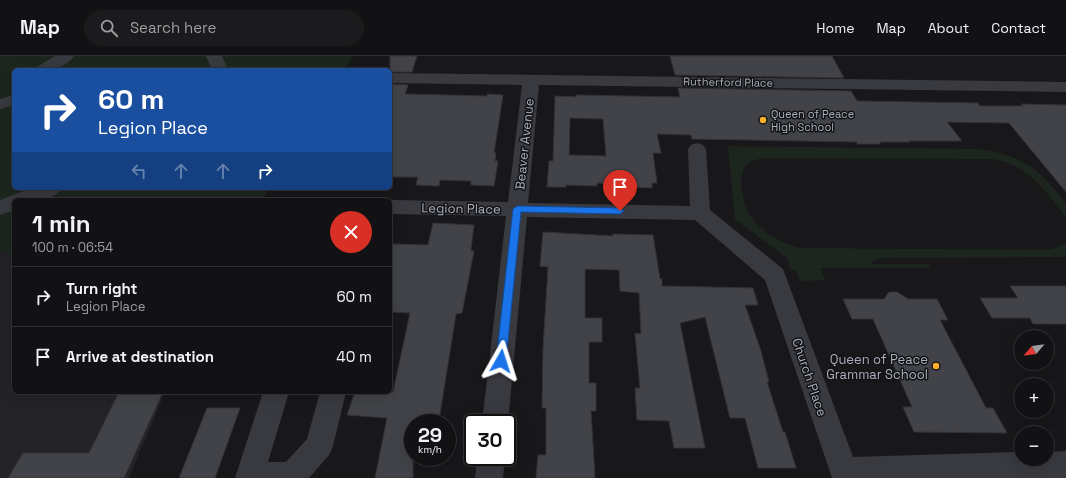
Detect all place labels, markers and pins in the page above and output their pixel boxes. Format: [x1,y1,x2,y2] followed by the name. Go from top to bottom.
[771,107,854,134] place label: Queen of Peace High School
[758,115,768,125] marker: Queen of Peace High School
[603,170,637,211] pin
[826,351,928,383] place label: Queen of Peace Grammar School
[931,361,941,371] marker: Queen of Peace Grammar School

